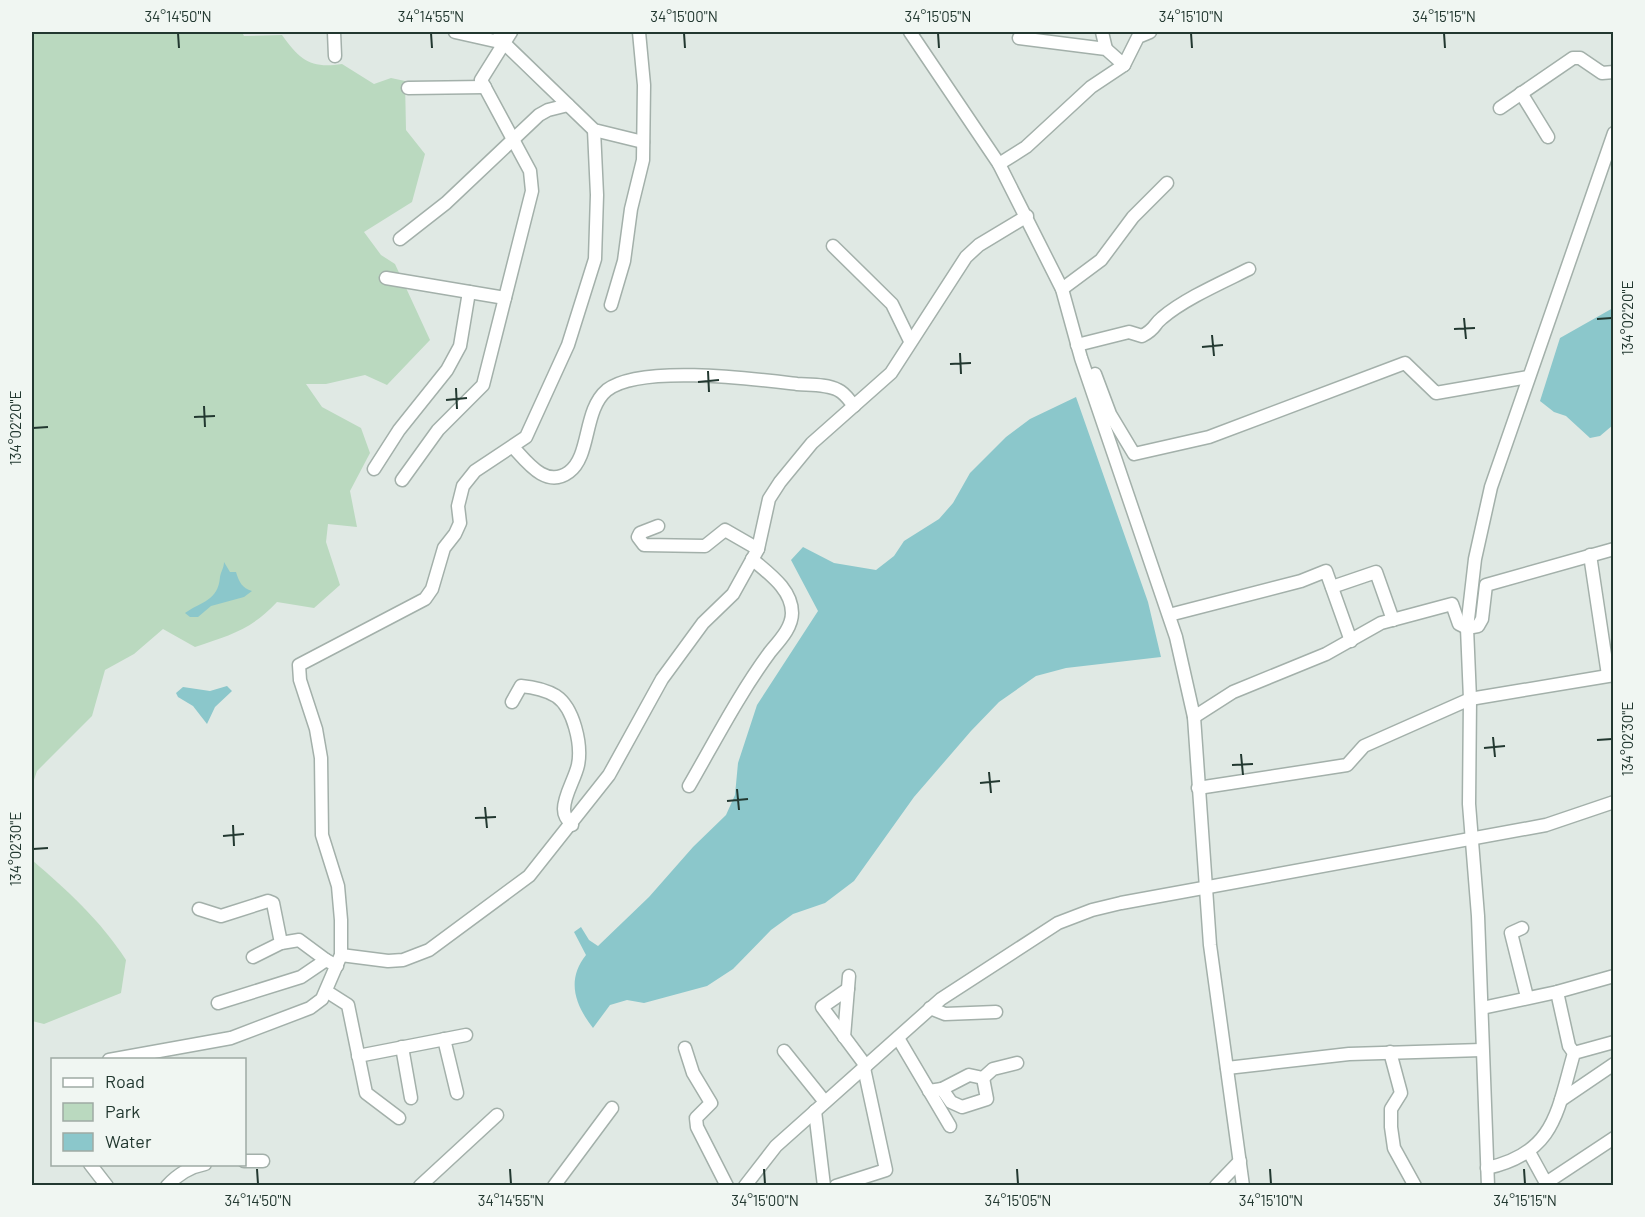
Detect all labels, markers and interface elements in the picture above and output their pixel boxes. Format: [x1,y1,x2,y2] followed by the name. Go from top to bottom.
[144,7,212,25] text: 34°14'50"N
[398,7,464,25] text: 34°14'55"N
[650,7,718,25] text: 34°15'00"N
[905,7,971,25] text: 34°15'05"N
[1159,7,1223,25] text: 34°15'10"N
[1412,7,1476,25] text: 34°15'15"N
[1618,281,1636,356] text: 134°02'20"E
[6,391,24,466] text: 134°02'20"E
[1618,702,1636,776] text: 134°02'30"E
[6,812,24,886] text: 134°02'30"E
[51,1058,246,1166] legend
[105,1070,145,1092] text: Road
[105,1100,140,1122] text: Park
[105,1130,152,1152] text: Water
[224,1191,292,1209] text: 34°14'50"N
[478,1191,544,1209] text: 34°14'55"N
[731,1191,799,1209] text: 34°15'00"N
[985,1191,1051,1209] text: 34°15'05"N
[1239,1191,1303,1209] text: 34°15'10"N
[1493,1191,1557,1209] text: 34°15'15"N

